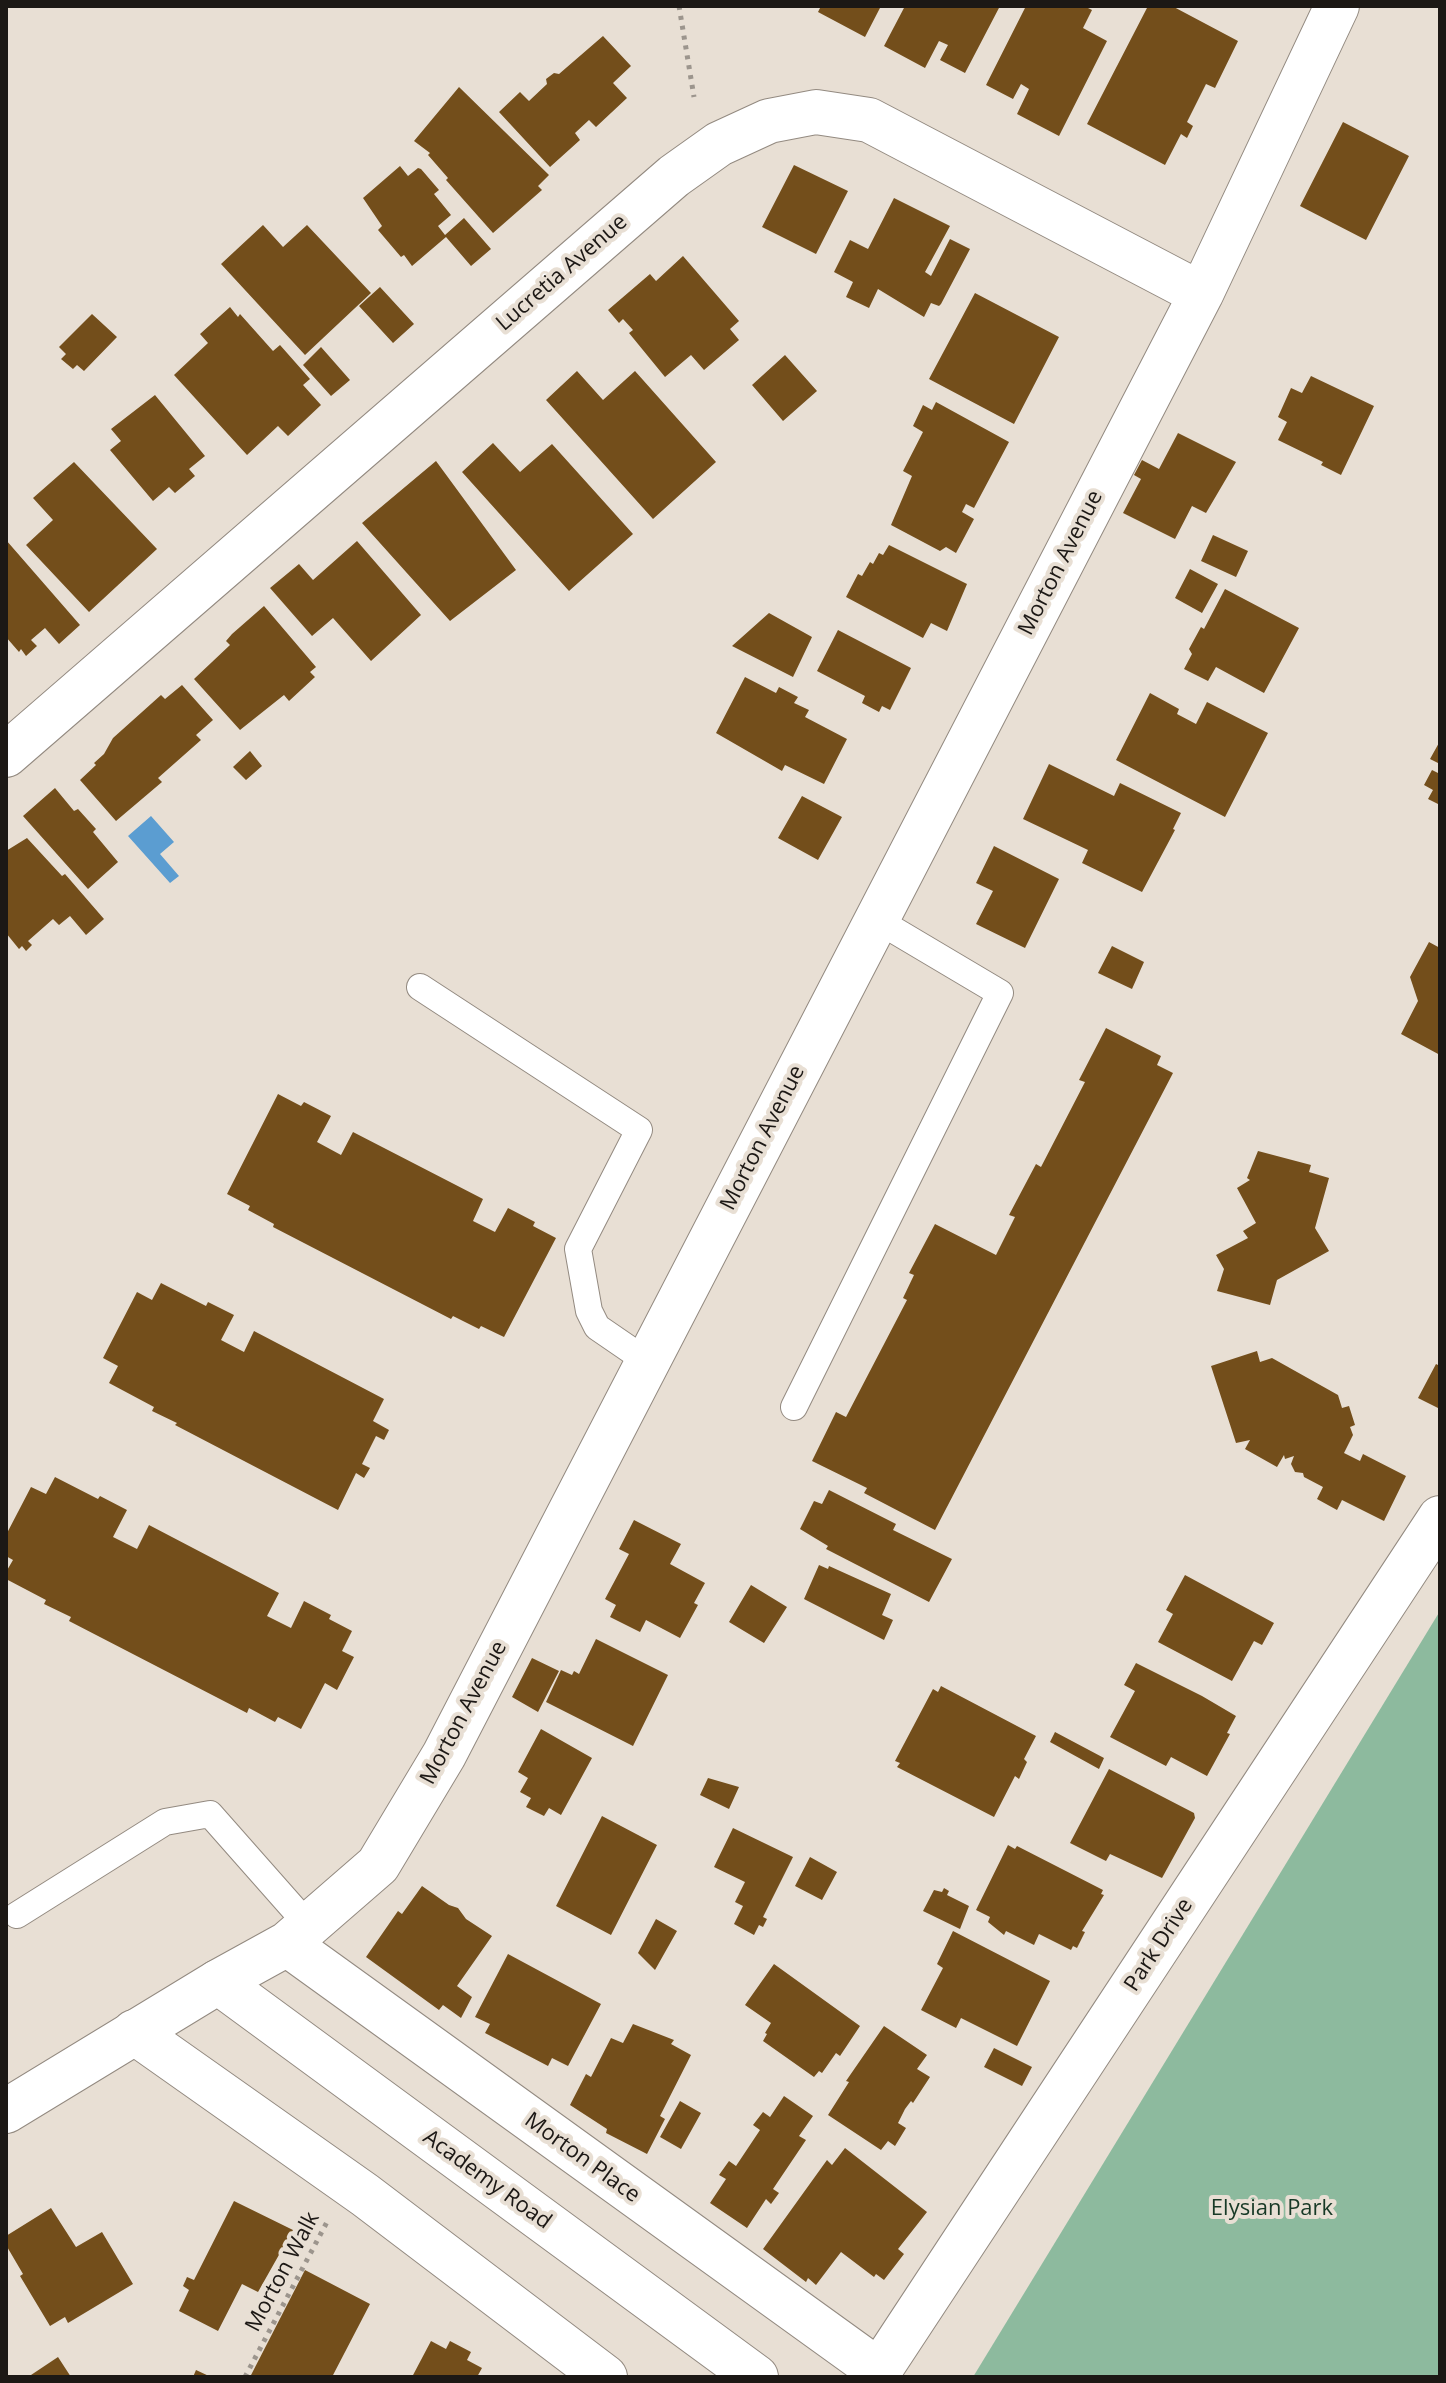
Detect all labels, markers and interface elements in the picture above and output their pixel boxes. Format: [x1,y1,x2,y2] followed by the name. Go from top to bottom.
[491,209,633,337] street label: Lucretia Avenue
[1013,486,1109,640] street label: Morton Avenue
[715,1061,811,1215] street label: Morton Avenue
[415,1637,513,1789] street label: Morton Avenue
[1119,1894,1199,1996] street label: Park Drive
[519,2107,645,2209] street label: Morton Place
[418,2125,556,2235] street label: Academy Road
[1211,2196,1333,2222] park label: Elysian Park
[240,2208,326,2336] street label: Morton Walk

